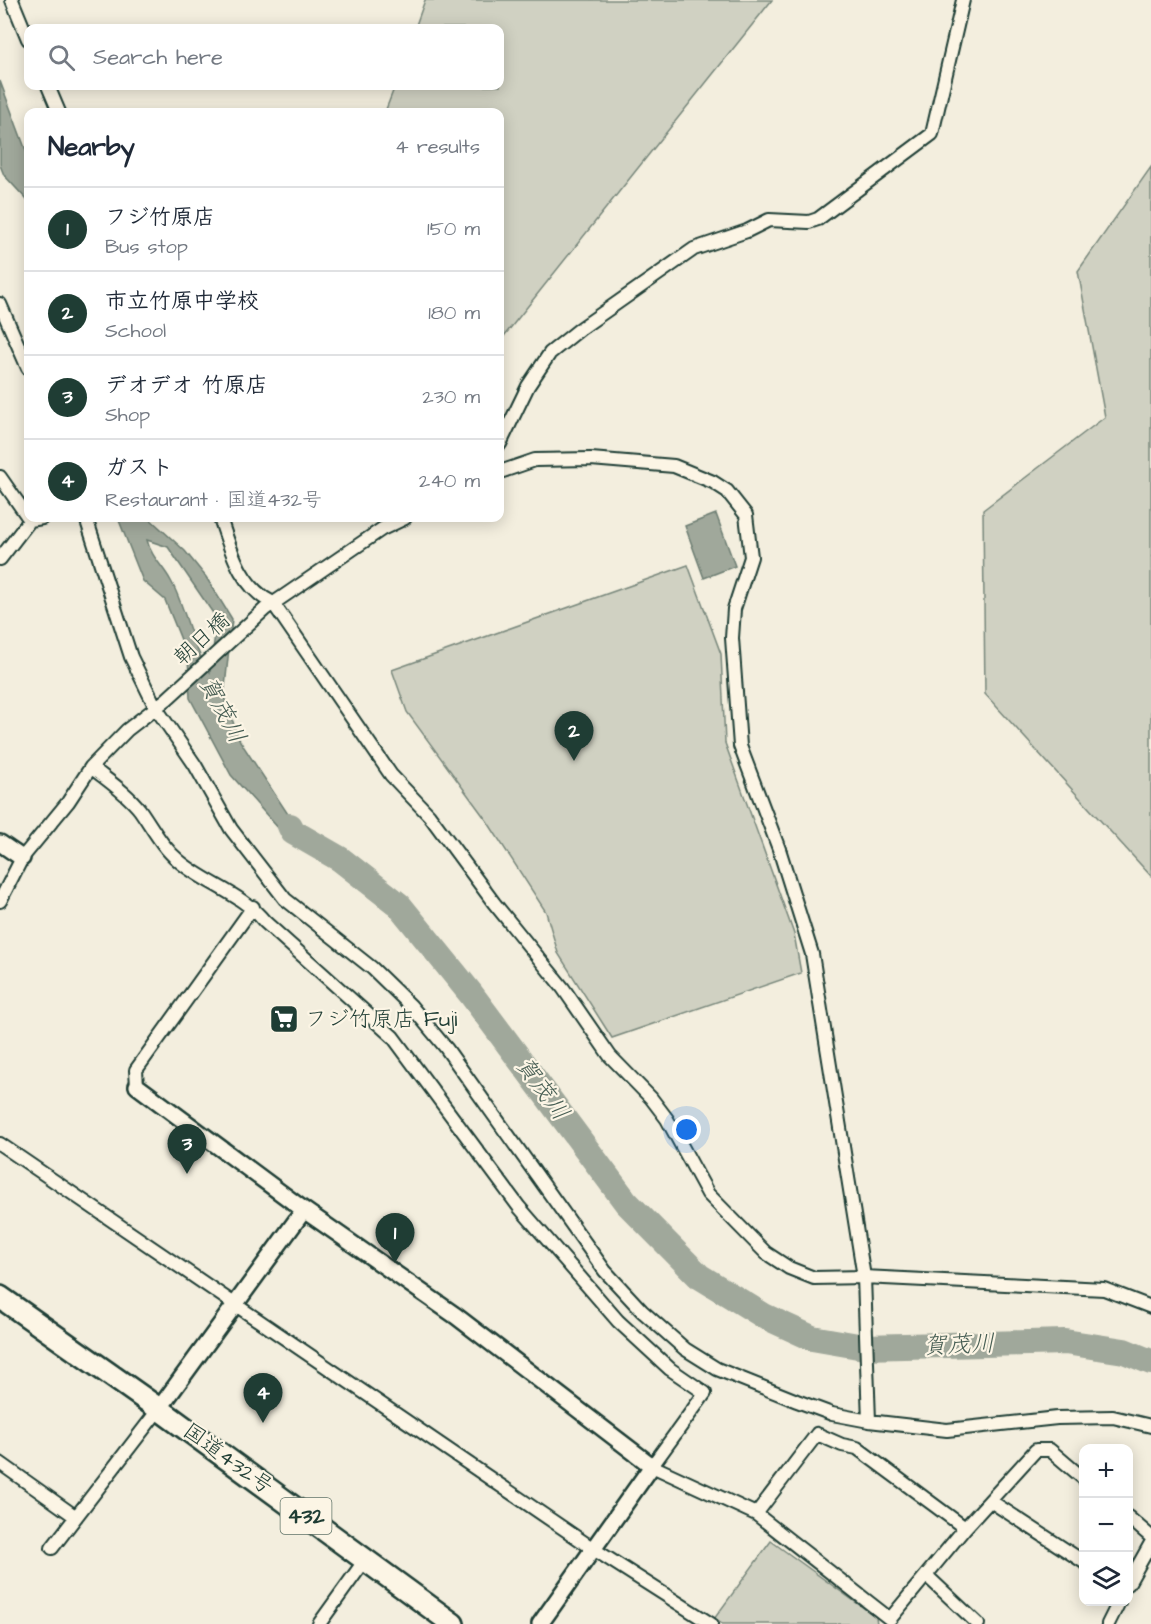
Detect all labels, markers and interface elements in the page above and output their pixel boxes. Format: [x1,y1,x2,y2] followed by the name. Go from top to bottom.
[24,24,504,90] search box
[45,41,78,74] icon: search
[93,42,223,73] text: Search here
[48,129,135,165] text: Nearby
[395,133,480,161] text: 4 results
[105,202,215,233] text: フジ竹原店
[66,215,69,243] text: 1
[427,215,480,243] text: 150 m
[105,233,188,261] text: Bus stop
[105,286,259,317] text: 市立竹原中学校
[62,299,73,327] text: 2
[428,299,480,327] text: 180 m
[105,317,166,345] text: School
[105,370,268,401] text: デオデオ 竹原店
[62,383,73,411] text: 3
[422,383,480,411] text: 230 m
[105,401,150,429] text: Shop
[105,452,173,483] text: ガスト
[61,467,74,495] text: 4
[419,467,480,495] text: 240 m
[105,486,322,514] text: Restaurant · 国道432号
[167,605,237,673] street label: 朝日橋
[190,670,254,750] water label: 賀茂川
[554,712,594,761] pin: 2
[268,1003,300,1035] supermarket icon: フジ竹原店 Fuji
[305,1004,457,1035] place label: フジ竹原店 Fuji
[507,1050,577,1128] water label: 賀茂川
[672,1115,701,1144] your location
[168,1124,207,1174] pin: 3
[376,1214,414,1263] pin: 1
[922,1327,996,1363] water label: 賀茂川
[244,1374,282,1423] pin: 4
[177,1416,279,1502] street label: 国道432号
[1079,1444,1133,1606] map controls
[1079,1444,1133,1498] button: +
[280,1498,332,1534] road number: 432
[1079,1498,1133,1552] button: −
[1079,1552,1133,1606] button: layers

